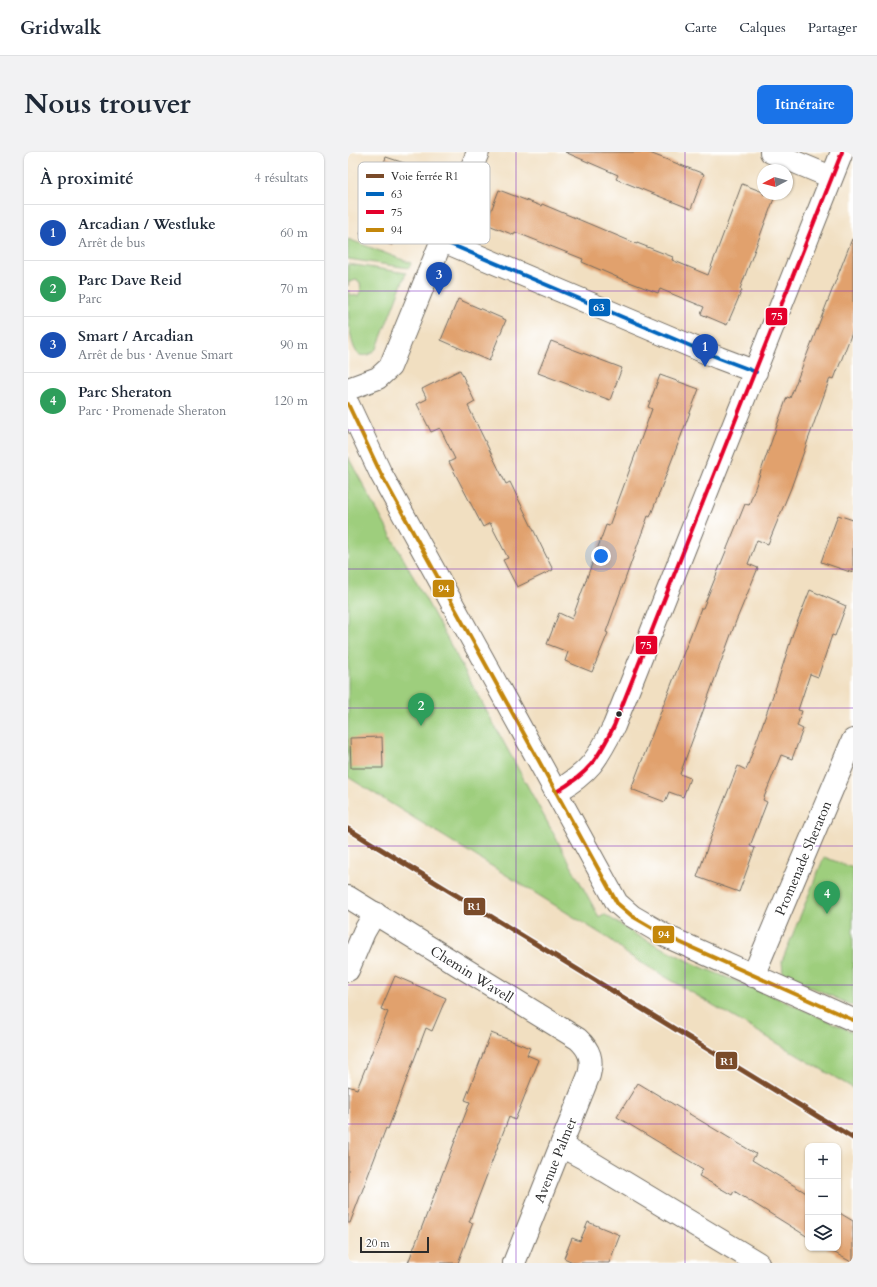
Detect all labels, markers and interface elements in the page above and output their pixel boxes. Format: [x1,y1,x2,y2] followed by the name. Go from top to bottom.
[20,15,101,41] text: Gridwalk
[685,18,717,37] text: Carte
[739,18,786,37] text: Calques
[808,18,857,37] text: Partager
[24,85,191,123] text: Nous trouver
[757,85,853,124] button: Itinéraire
[358,162,490,244] legend
[757,164,793,200] north arrow
[40,167,134,190] text: À proximité
[254,169,308,187] text: 4 résultats
[391,169,459,184] text: Voie ferrée R1
[391,187,403,202] text: 63
[391,205,402,220] text: 75
[78,214,216,234] text: Arcadian / Westluke
[391,223,403,238] text: 94
[50,224,56,242] text: 1
[280,224,308,242] text: 60 m
[78,234,145,252] text: Arrêt de bus
[426,262,452,295] pin: 3
[78,270,182,290] text: Parc Dave Reid
[50,280,56,298] text: 2
[280,280,308,298] text: 70 m
[78,290,102,308] text: Parc
[588,298,611,317] line badge: 63
[593,300,605,315] text: 63
[765,307,788,326] line badge: 75
[771,309,783,324] text: 75
[78,326,194,346] text: Smart / Arcadian
[692,334,718,367] pin: 1
[50,336,56,354] text: 3
[280,336,308,354] text: 90 m
[78,346,233,364] text: Arrêt de bus · Avenue Smart
[78,382,172,402] text: Parc Sheraton
[50,392,56,410] text: 4
[274,392,308,410] text: 120 m
[78,402,226,420] text: Parc · Promenade Sheraton
[591,546,611,566] your location
[432,579,455,598] line badge: 94
[438,581,450,596] text: 94
[635,635,658,655] line badge: 75
[640,638,652,653] text: 75
[408,693,434,726] pin: 2
[614,709,624,719] unlabelled marker
[771,798,836,918] street label: Promenade Sheraton
[814,881,840,914] pin: 4
[463,897,486,916] line badge: R1
[467,899,481,914] text: R1
[652,925,675,944] line badge: 94
[658,927,670,942] text: 94
[427,941,517,1008] street label: Chemin Wavell
[715,1051,738,1070] line badge: R1
[720,1054,734,1069] text: R1
[530,1114,582,1206] street label: Avenue Palmer
[805,1143,841,1251] map controls
[805,1143,841,1179] button: +
[805,1179,841,1215] button: −
[805,1215,841,1251] button: layers
[360,1235,429,1254] scale bar
[366,1236,390,1251] text: 20 m

